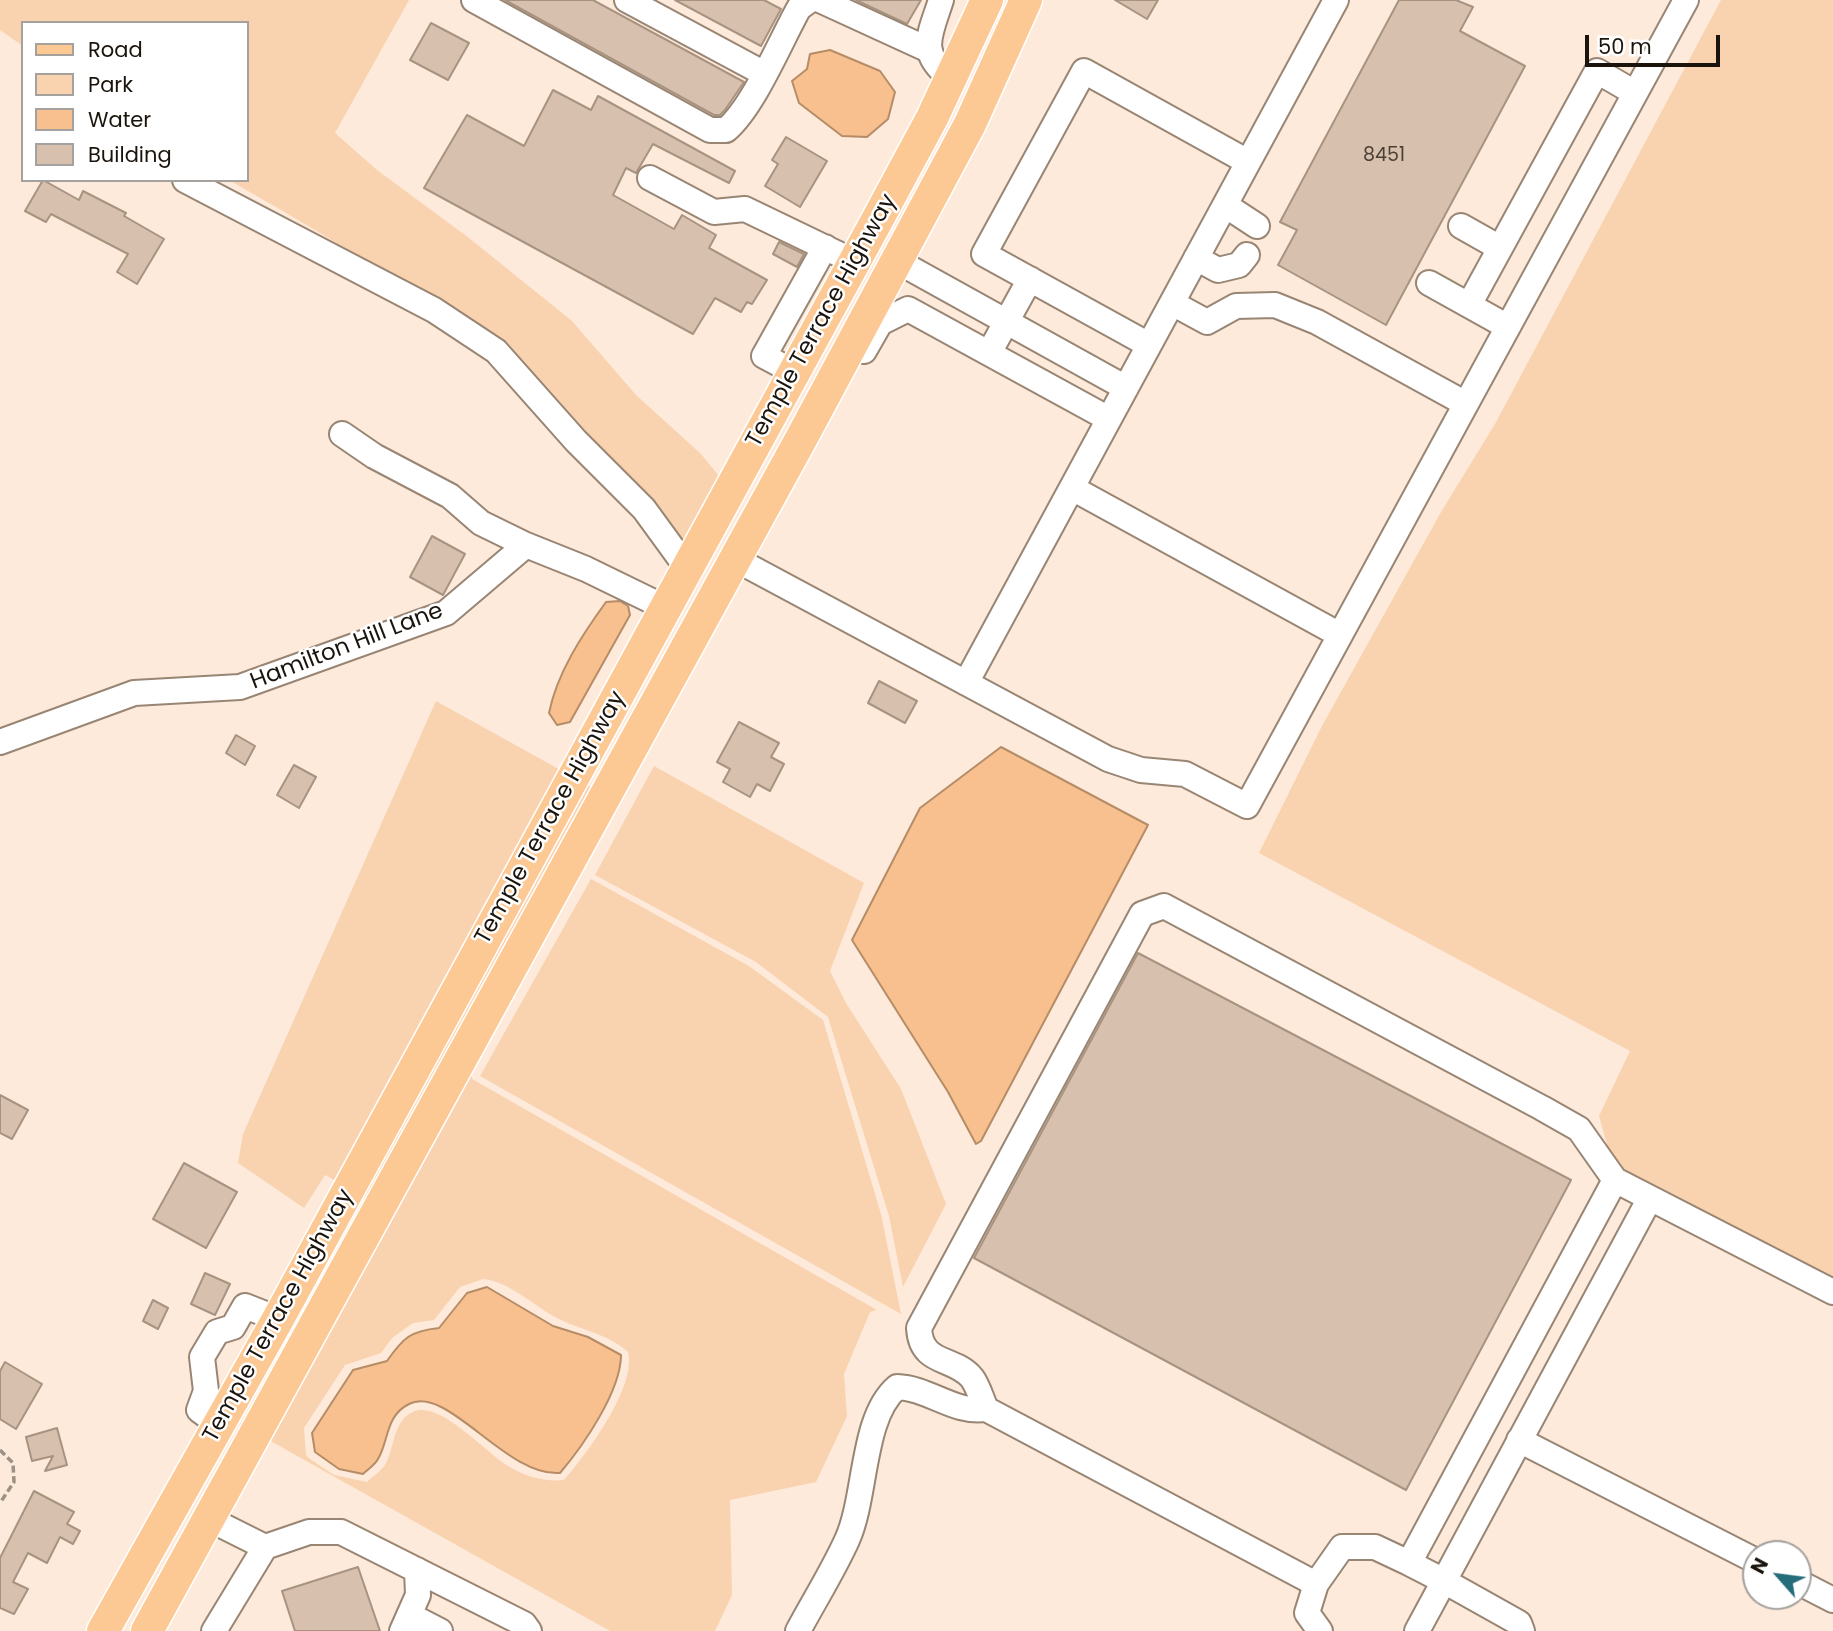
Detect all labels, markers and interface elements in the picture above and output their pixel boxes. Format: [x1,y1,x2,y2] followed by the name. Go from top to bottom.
[21,21,248,182] legend
[1588,21,1723,65] scale bar
[1598,32,1652,61] text: 50 m
[88,35,143,64] text: Road
[88,70,133,99] text: Park
[88,105,151,134] text: Water
[88,140,172,169] text: Building
[1363,145,1405,167] house number: 8451
[741,190,903,452] street label: Temple Terrace Highway
[247,598,447,696] street label: Hamilton Hill Lane
[470,687,632,949] street label: Temple Terrace Highway
[198,1185,360,1447] street label: Temple Terrace Highway
[1742,1540,1812,1610] north arrow
[1745,1553,1775,1579] text: N

